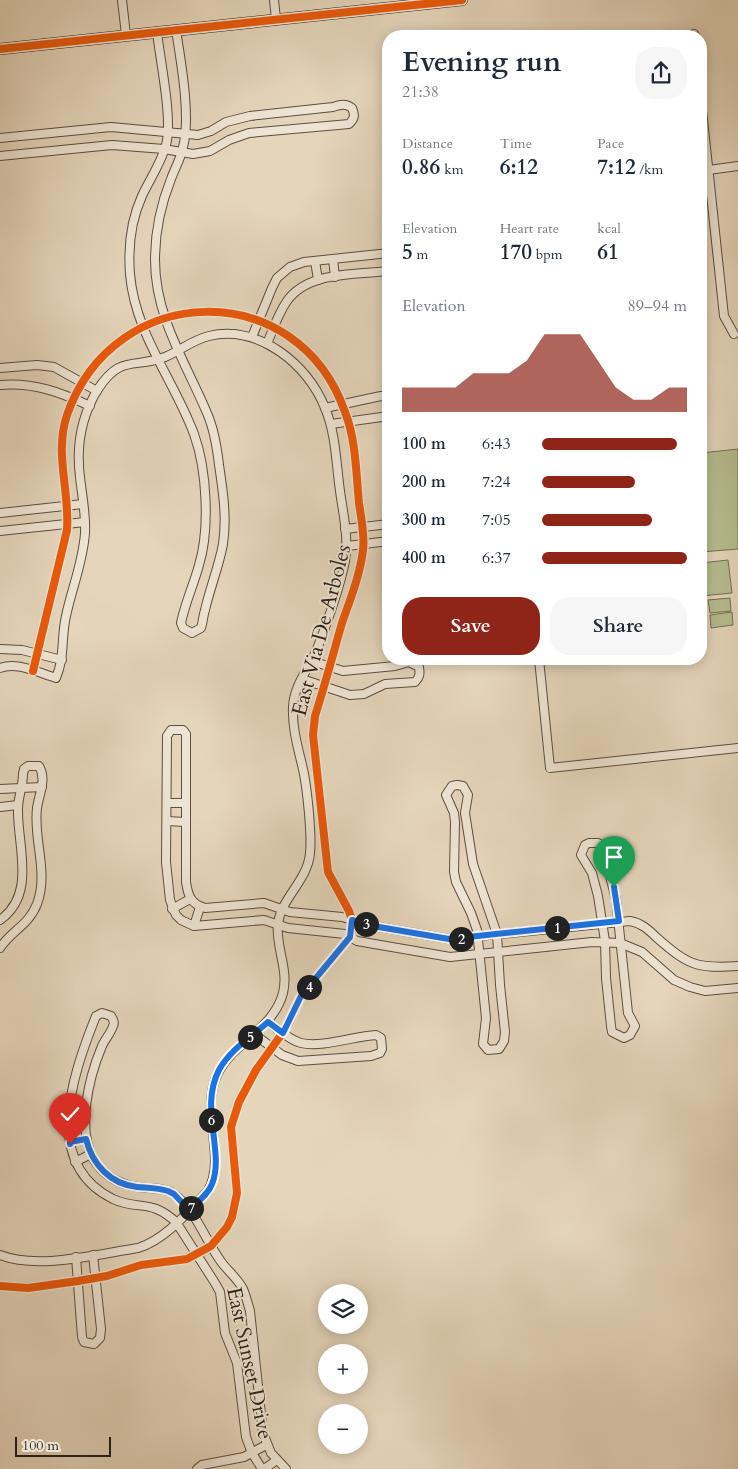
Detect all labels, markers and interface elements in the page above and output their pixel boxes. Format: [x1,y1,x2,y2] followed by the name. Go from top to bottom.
[402,43,561,81] text: Evening run
[635,47,687,99] button: share
[402,81,439,103] text: 21:38
[402,134,453,153] text: Distance
[500,134,532,153] text: Time
[597,134,624,153] text: Pace
[402,153,440,182] text: 0.86
[500,153,538,182] text: 6:12
[597,153,636,182] text: 7:12
[440,160,463,179] text: km
[636,160,663,179] text: /km
[402,219,458,238] text: Elevation
[500,219,559,238] text: Heart rate
[597,219,621,238] text: kcal
[402,238,413,267] text: 5
[500,238,532,267] text: 170
[597,238,619,267] text: 61
[413,245,428,264] text: m
[532,245,563,264] text: bpm
[402,295,466,317] text: Elevation
[628,295,687,317] text: 89–94 m
[402,433,446,455] text: 100 m
[482,433,511,455] text: 6:43
[402,471,446,493] text: 200 m
[482,471,511,493] text: 7:24
[402,509,446,531] text: 300 m
[482,509,511,531] text: 7:05
[285,541,358,719] street label: East Via De Arboles
[402,547,446,569] text: 400 m
[482,547,511,569] text: 6:37
[402,597,540,655] button: Save
[550,597,687,655] button: Share
[593,836,635,887] pin
[600,843,628,871] icon: arrive
[354,912,378,936] pin: 3
[363,915,370,934] text: 3
[544,916,570,940] pin: 1
[554,919,561,938] text: 1
[448,926,474,952] pin: 2
[458,930,465,949] text: 2
[296,974,322,1000] pin: 4
[306,978,313,997] text: 4
[238,1024,262,1050] pin: 5
[247,1028,254,1047] text: 5
[49,1093,91,1144] pin
[56,1100,84,1128] icon: check
[198,1108,224,1132] pin: 6
[208,1111,215,1130] text: 6
[178,1196,204,1220] pin: 7
[188,1199,195,1218] text: 7
[219,1284,280,1442] street label: East Sunset Drive
[318,1284,368,1454] map controls
[318,1284,368,1334] button: layers
[318,1344,368,1394] button: +
[318,1404,368,1454] button: −
[15,1434,111,1457] scale bar
[22,1436,59,1455] text: 100 m

